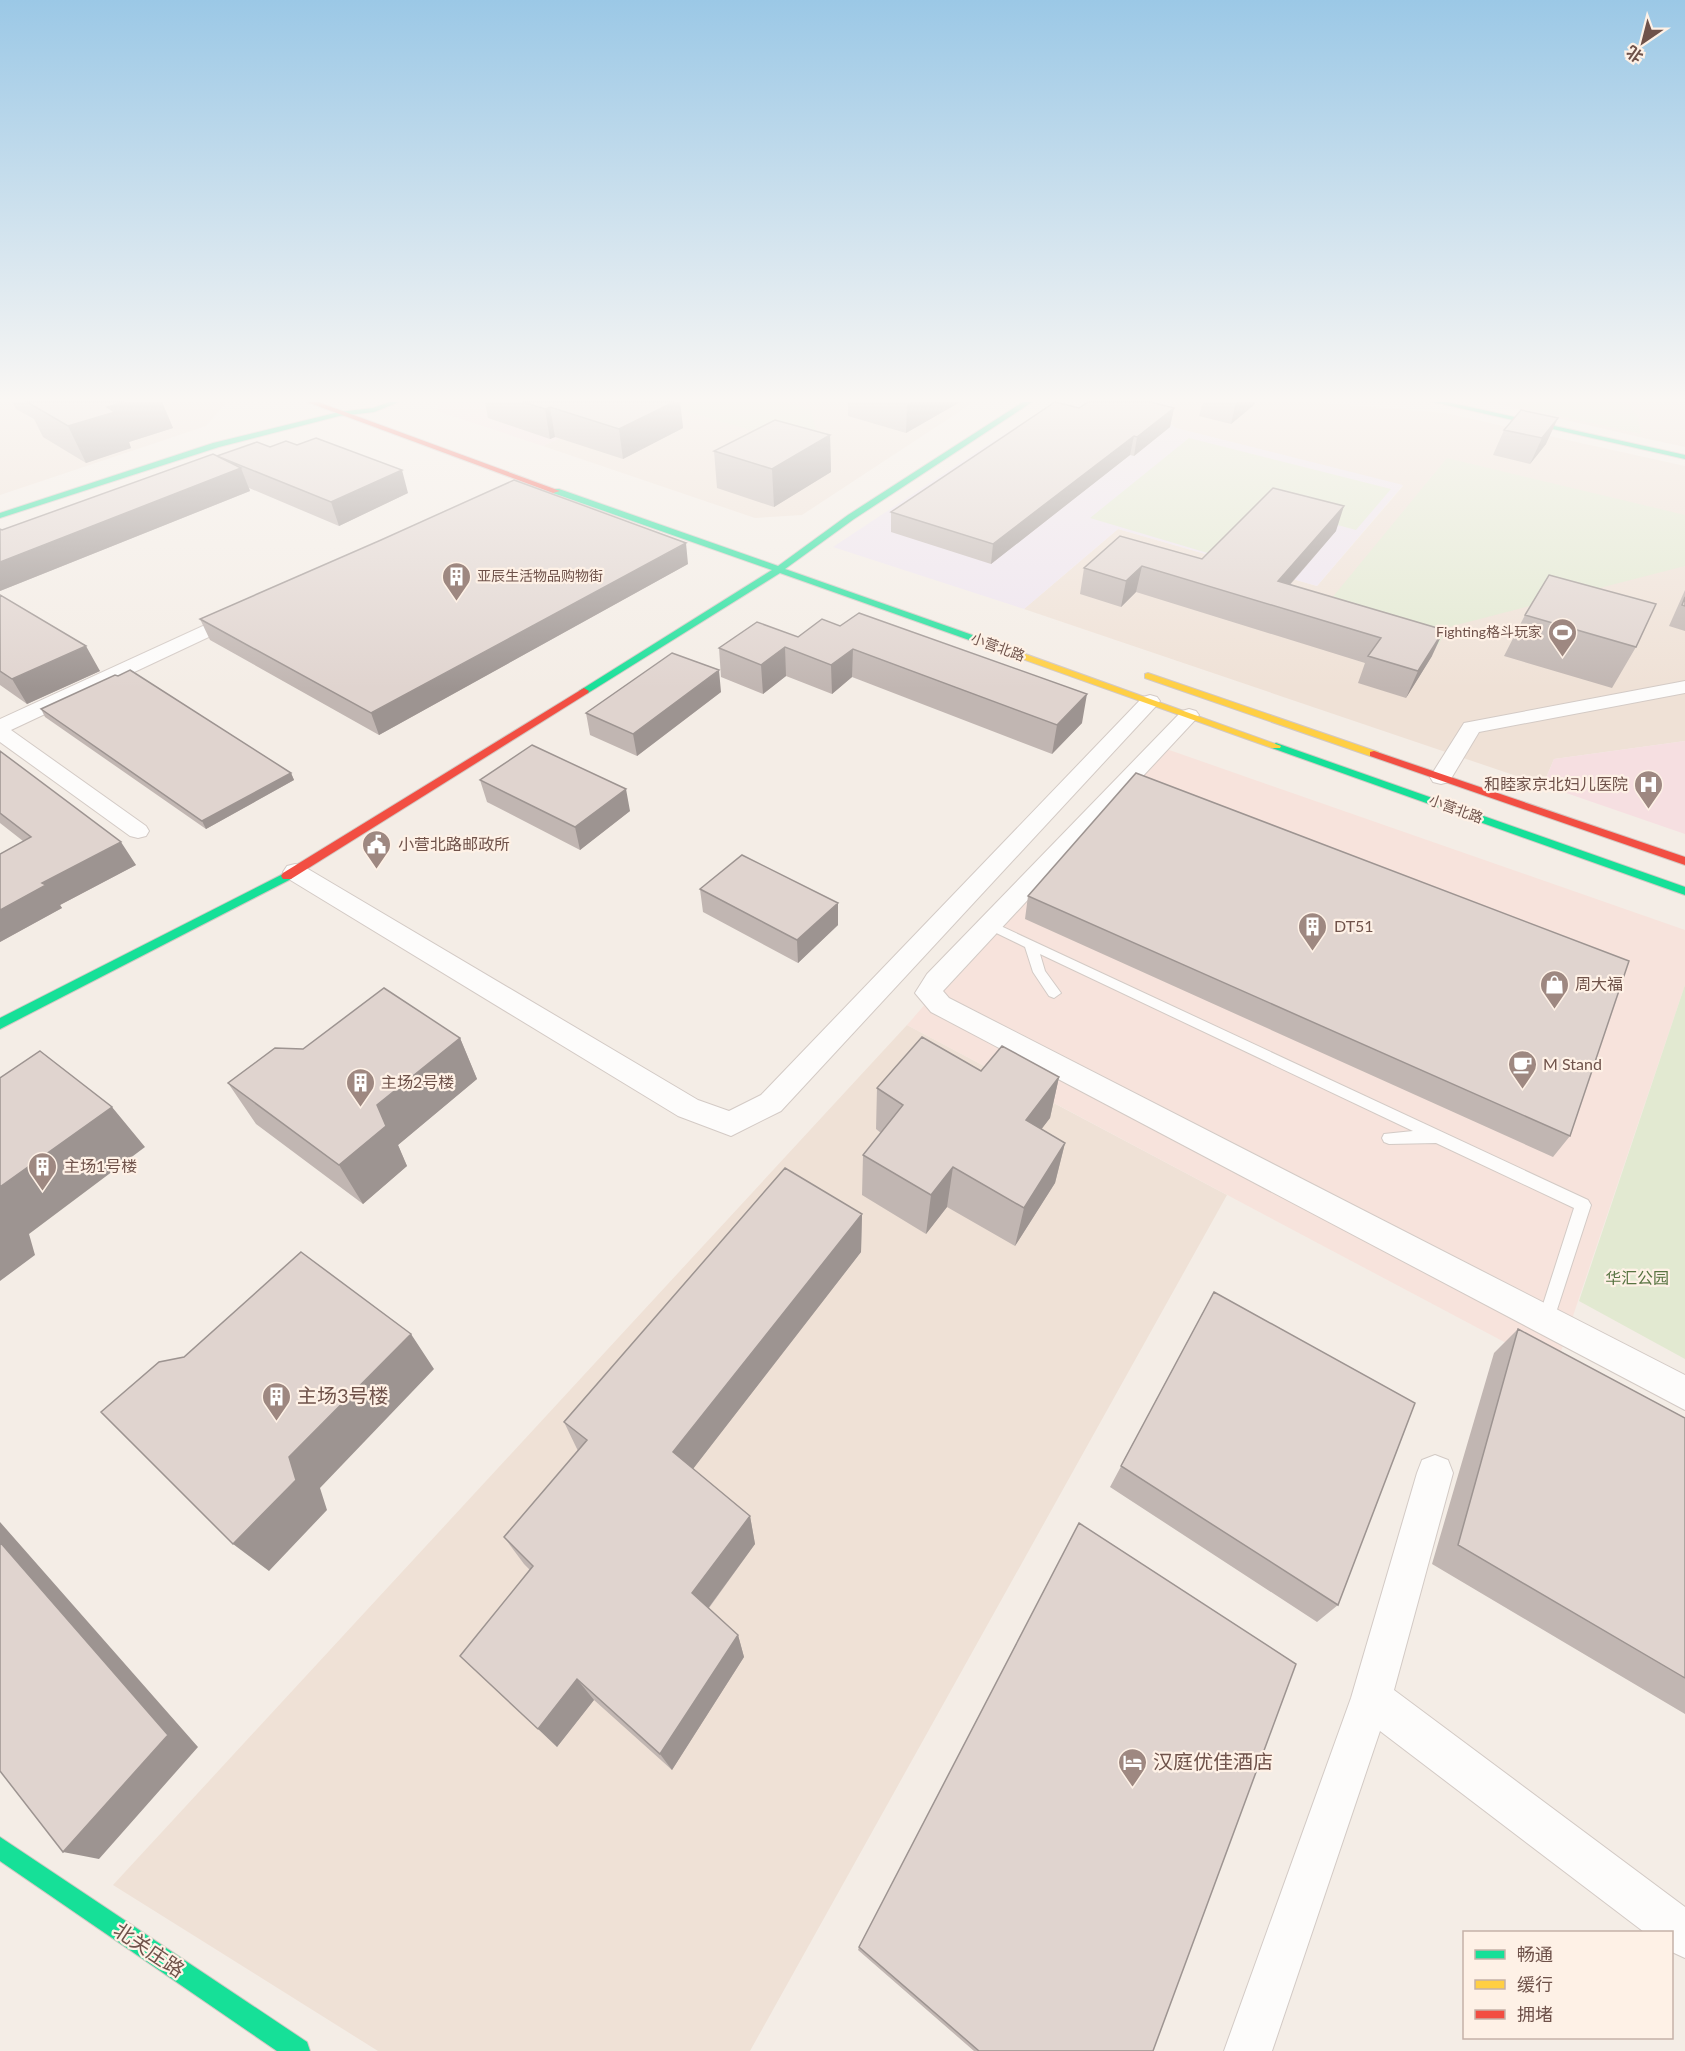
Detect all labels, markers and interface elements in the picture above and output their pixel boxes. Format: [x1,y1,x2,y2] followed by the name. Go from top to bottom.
[1613,12,1673,72] north arrow
[1622,42,1646,67] text: 北
[440,560,472,602] building icon: 亚辰生活物品购物街
[477,567,603,584] place label: 亚辰生活物品购物街
[1547,616,1579,658] sports icon: Fighting格斗玩家
[1436,623,1542,640] place label: Fighting格斗玩家
[969,629,1027,664] street label: 小营北路
[1633,768,1665,810] hospital icon: 和睦家京北妇儿医院
[1484,774,1628,793] place label: 和睦家京北妇儿医院
[1427,791,1485,826] street label: 小营北路
[361,828,393,870] public building icon: 小营北路邮政所
[398,834,510,853] place label: 小营北路邮政所
[1297,910,1329,952] building icon: DT51
[1334,916,1374,935] place label: DT51
[1538,968,1570,1010] shop icon: 周大福
[1575,974,1623,993] place label: 周大福
[1506,1048,1538,1090] cafe icon: M Stand
[1543,1054,1602,1073] place label: M Stand
[344,1066,376,1108] building icon: 主场2号楼
[381,1072,454,1091] place label: 主场2号楼
[27,1150,59,1192] building icon: 主场1号楼
[64,1156,137,1175] place label: 主场1号楼
[1605,1268,1669,1287] park label: 华汇公园
[260,1380,292,1422] building icon: 主场3号楼
[297,1383,389,1407] place label: 主场3号楼
[1116,1746,1148,1788] hotel icon: 汉庭优佳酒店
[1153,1749,1273,1773] place label: 汉庭优佳酒店
[110,1917,189,1981] street label: 北关庄路
[1463,1931,1673,2039] legend
[1517,1943,1553,1965] text: 畅通
[1517,1973,1553,1995] text: 缓行
[1517,2003,1553,2025] text: 拥堵

